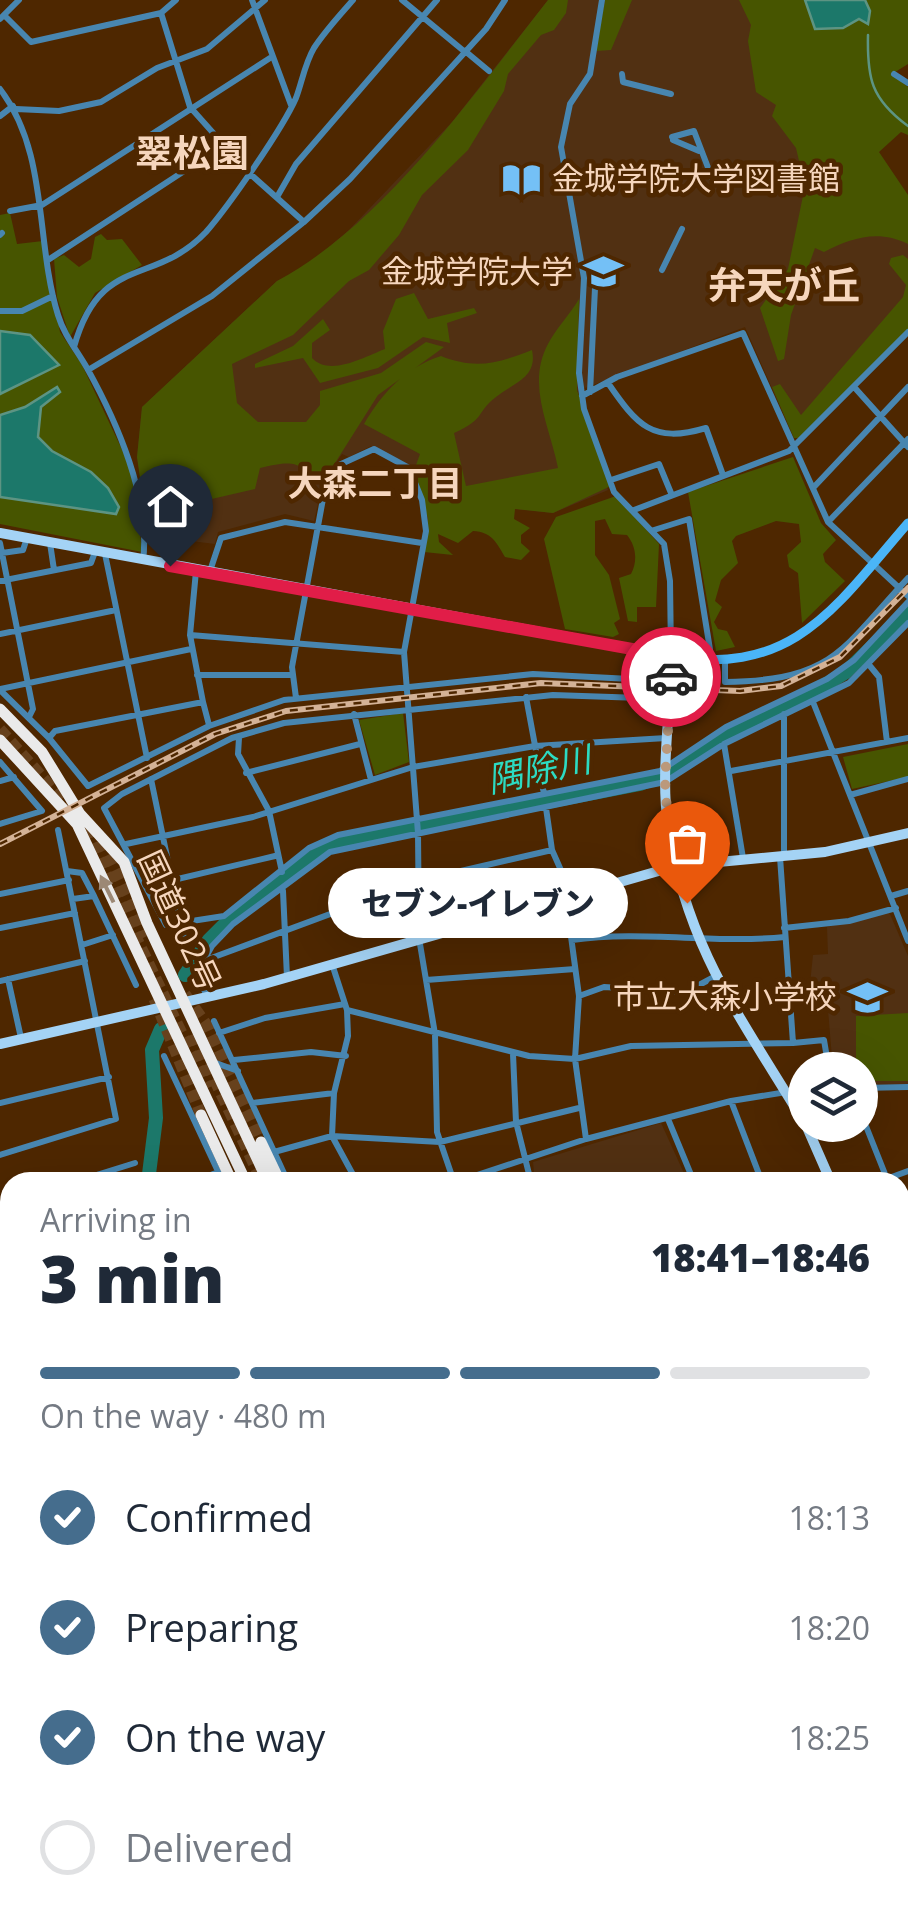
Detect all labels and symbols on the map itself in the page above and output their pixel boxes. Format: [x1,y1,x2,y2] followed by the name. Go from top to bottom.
[135,126,249,178] district label: 翠松園
[552,156,840,199] place label: 金城学院大学図書館
[501,158,543,200] library icon: 金城学院大学図書館
[381,249,573,292] place label: 金城学院大学
[582,251,624,293] school or university icon: 金城学院大学
[708,258,860,310] district label: 弁天が丘
[287,459,463,506] district label: 大森二丁目
[128,464,213,567] pin
[621,627,721,727] courier
[482,734,599,802] water label: 隅除川
[645,801,730,904] pin
[129,843,232,998] street label: 国道302号
[327,868,627,938] callout: セブン-イレブン
[99,874,116,903] one-way arrow
[613,974,837,1017] place label: 市立大森小学校
[846,976,888,1018] school or university icon: 市立大森小学校

